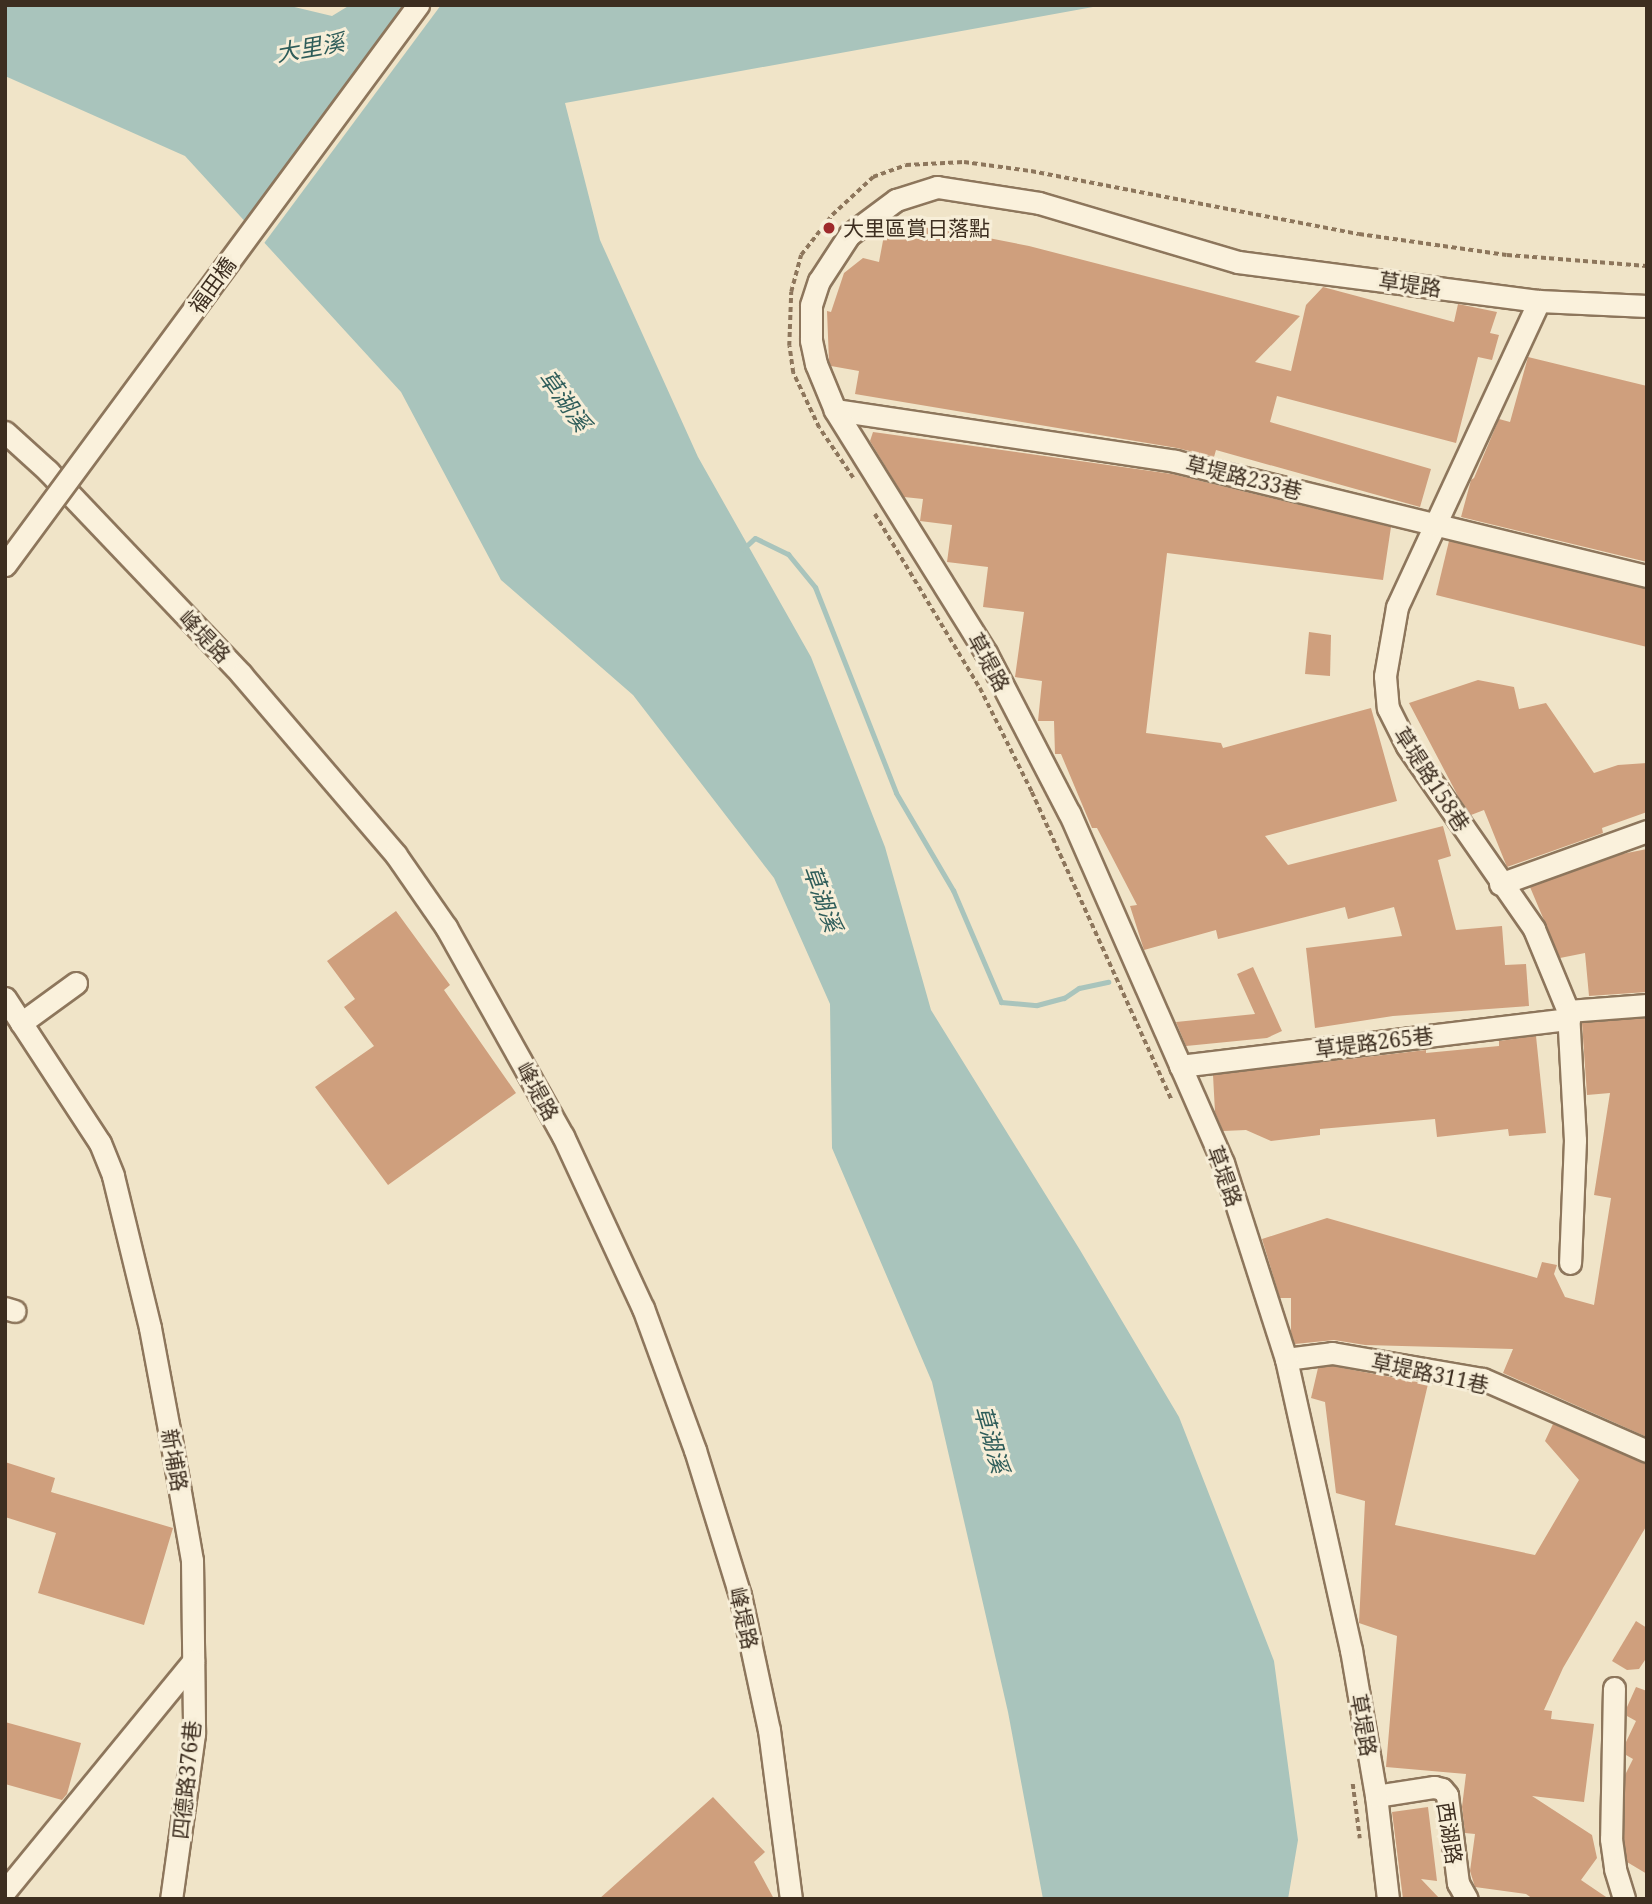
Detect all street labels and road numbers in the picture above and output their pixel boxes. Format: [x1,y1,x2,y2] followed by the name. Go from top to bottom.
[183,252,241,318] street label: 福田橋
[1377,267,1443,301] street label: 草堤路
[1183,450,1305,504] street label: 草堤路233巷
[174,605,236,667] street label: 峰堤路
[963,628,1015,696] street label: 草堤路
[1389,722,1475,836] street label: 草堤路158巷
[1313,1022,1435,1062] street label: 草堤路265巷
[512,1057,564,1125] street label: 峰堤路
[1202,1142,1248,1210] street label: 草堤路
[1369,1348,1491,1398] street label: 草堤路311巷
[157,1427,193,1493] street label: 新埔路
[725,1584,763,1652] street label: 峰堤路
[1346,1692,1382,1758] street label: 草堤路
[167,1719,205,1841] street label: 四德路376巷
[1433,1800,1467,1866] street label: 西湖路

